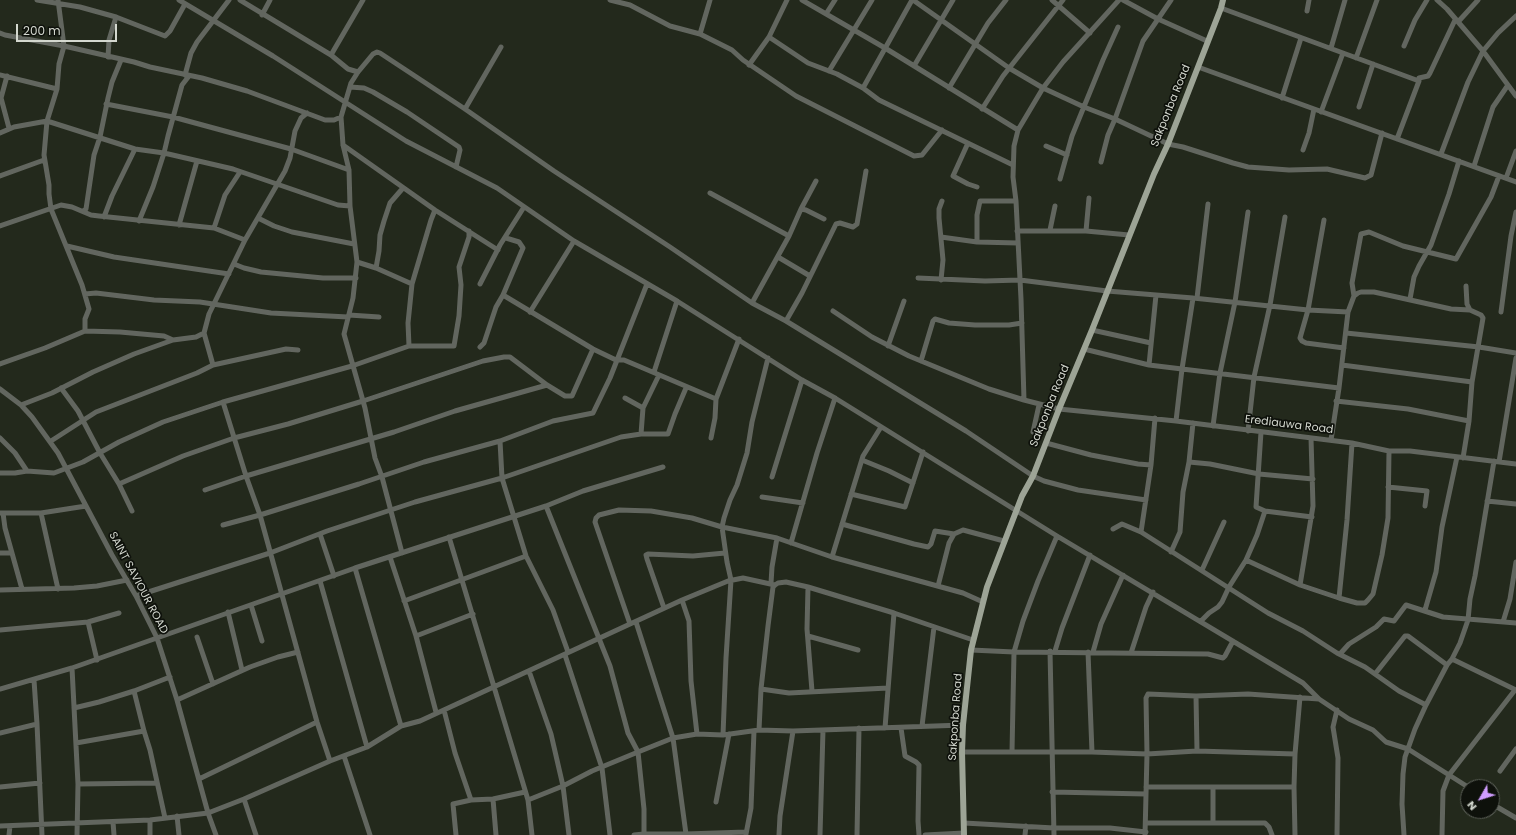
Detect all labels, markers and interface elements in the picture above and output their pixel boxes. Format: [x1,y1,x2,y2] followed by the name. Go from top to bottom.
[18,16,119,42] scale bar
[23,22,61,39] text: 200 m
[1148,63,1194,149] street label: Sakponba Road
[1027,363,1073,449] street label: Sakponba Road
[1244,413,1334,437] street label: Erediauwa Road
[106,530,170,636] street label: SAINT SAVIOUR ROAD
[946,673,966,761] street label: Sakponba Road
[1460,779,1500,819] north arrow
[1463,798,1480,814] text: N

